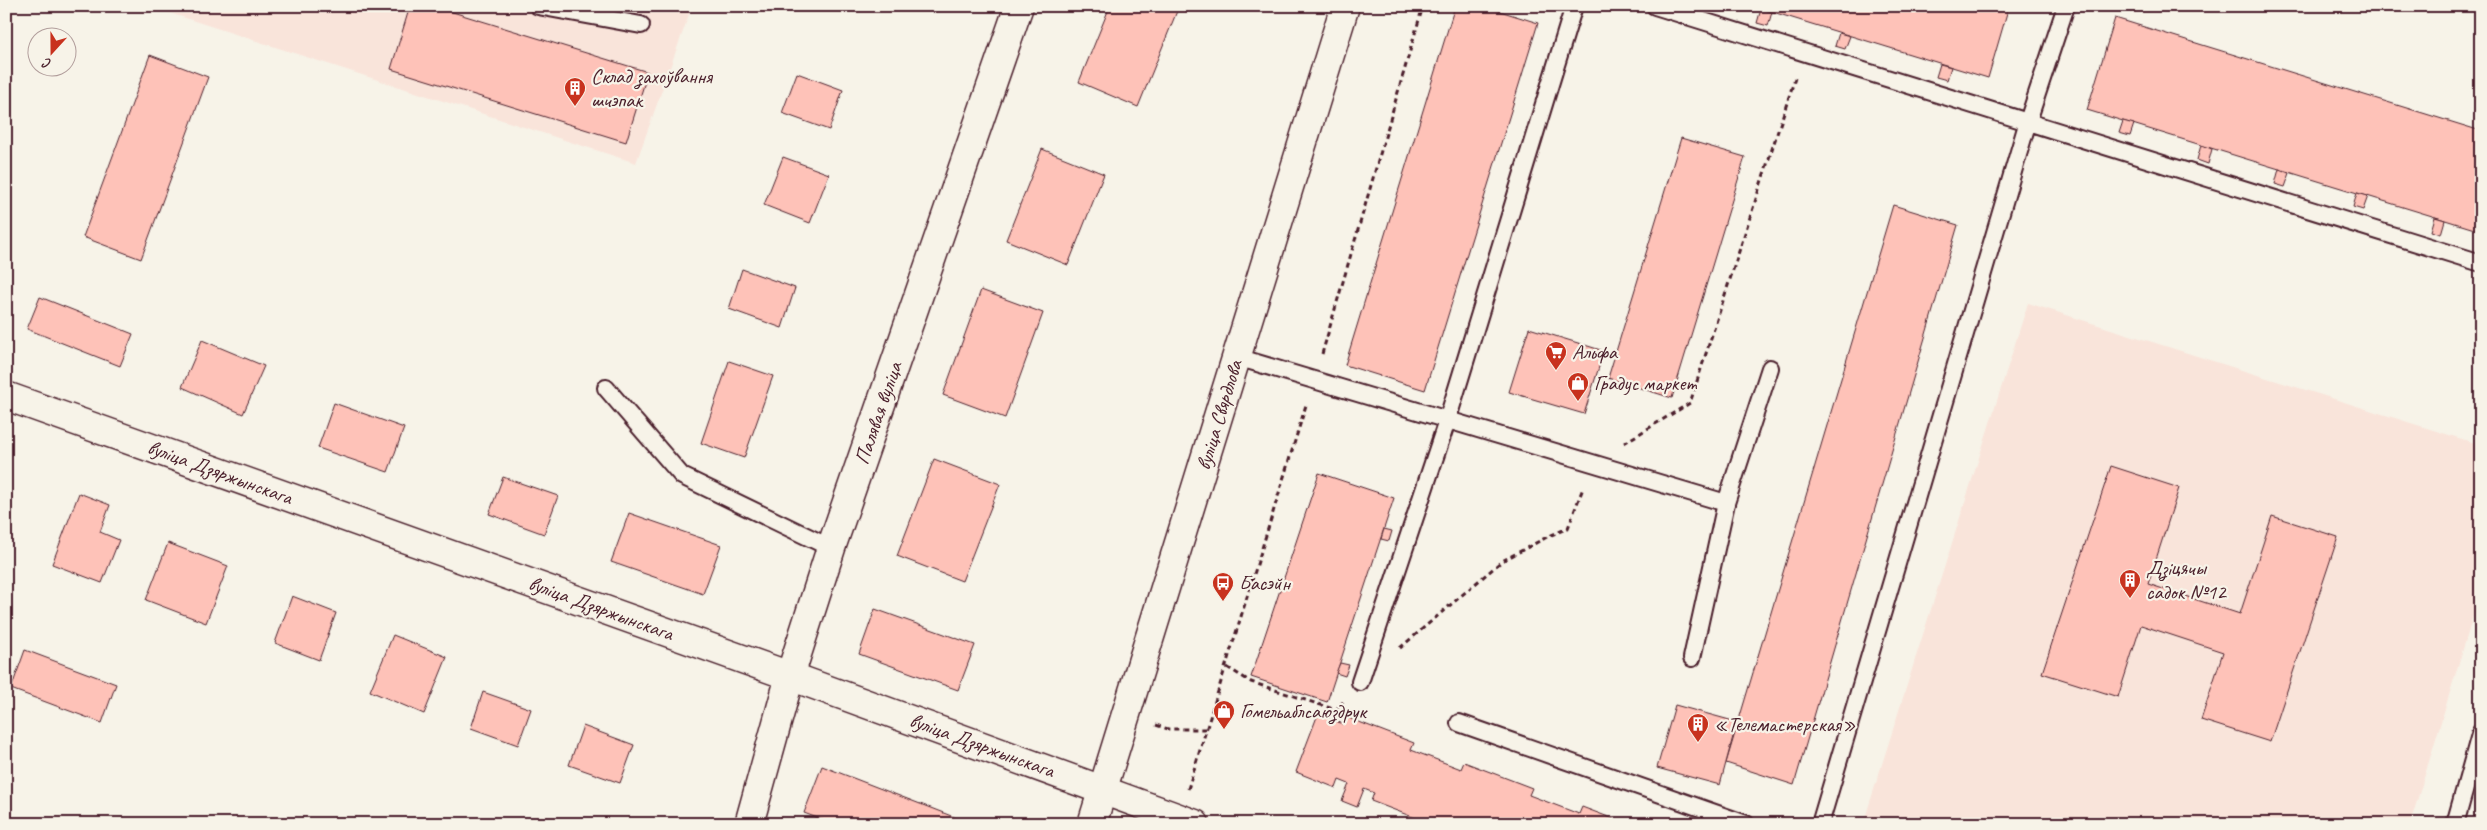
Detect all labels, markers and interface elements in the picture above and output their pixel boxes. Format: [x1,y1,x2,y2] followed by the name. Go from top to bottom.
[28,28,78,78] north arrow
[39,54,54,73] text: С
[591,63,713,113] place label: Склад захоўвання шчэпак
[563,76,587,107] building icon: Склад захоўвання шчэпак
[1572,339,1619,365] place label: Альфа
[1544,340,1568,371] supermarket icon: Альфа
[1190,355,1249,473] street label: вуліца Свярдлова
[848,357,908,468] street label: Палявая вуліца
[1594,370,1697,396] place label: Градус маркет
[1566,371,1590,402] shop icon: Градус маркет
[144,434,297,511] street label: вуліца Дзяржынскага
[2146,555,2227,605] place label: Дзіцячы садок №12
[2118,568,2142,599] building icon: Дзіцячы садок №12
[525,570,678,647] street label: вуліца Дзяржынскага
[1239,570,1292,596] place label: Басэйн
[1211,571,1235,602] bus stop icon: Басэйн
[1240,698,1368,725] place label: Гомельаблсаюздрук
[1212,699,1236,730] shop icon: Гомельаблсаюздрук
[906,707,1059,784] street label: вуліца Дзяржынскага
[1714,711,1856,737] place label: «Телемастерская»
[1686,712,1710,743] building icon: «Телемастерская»

